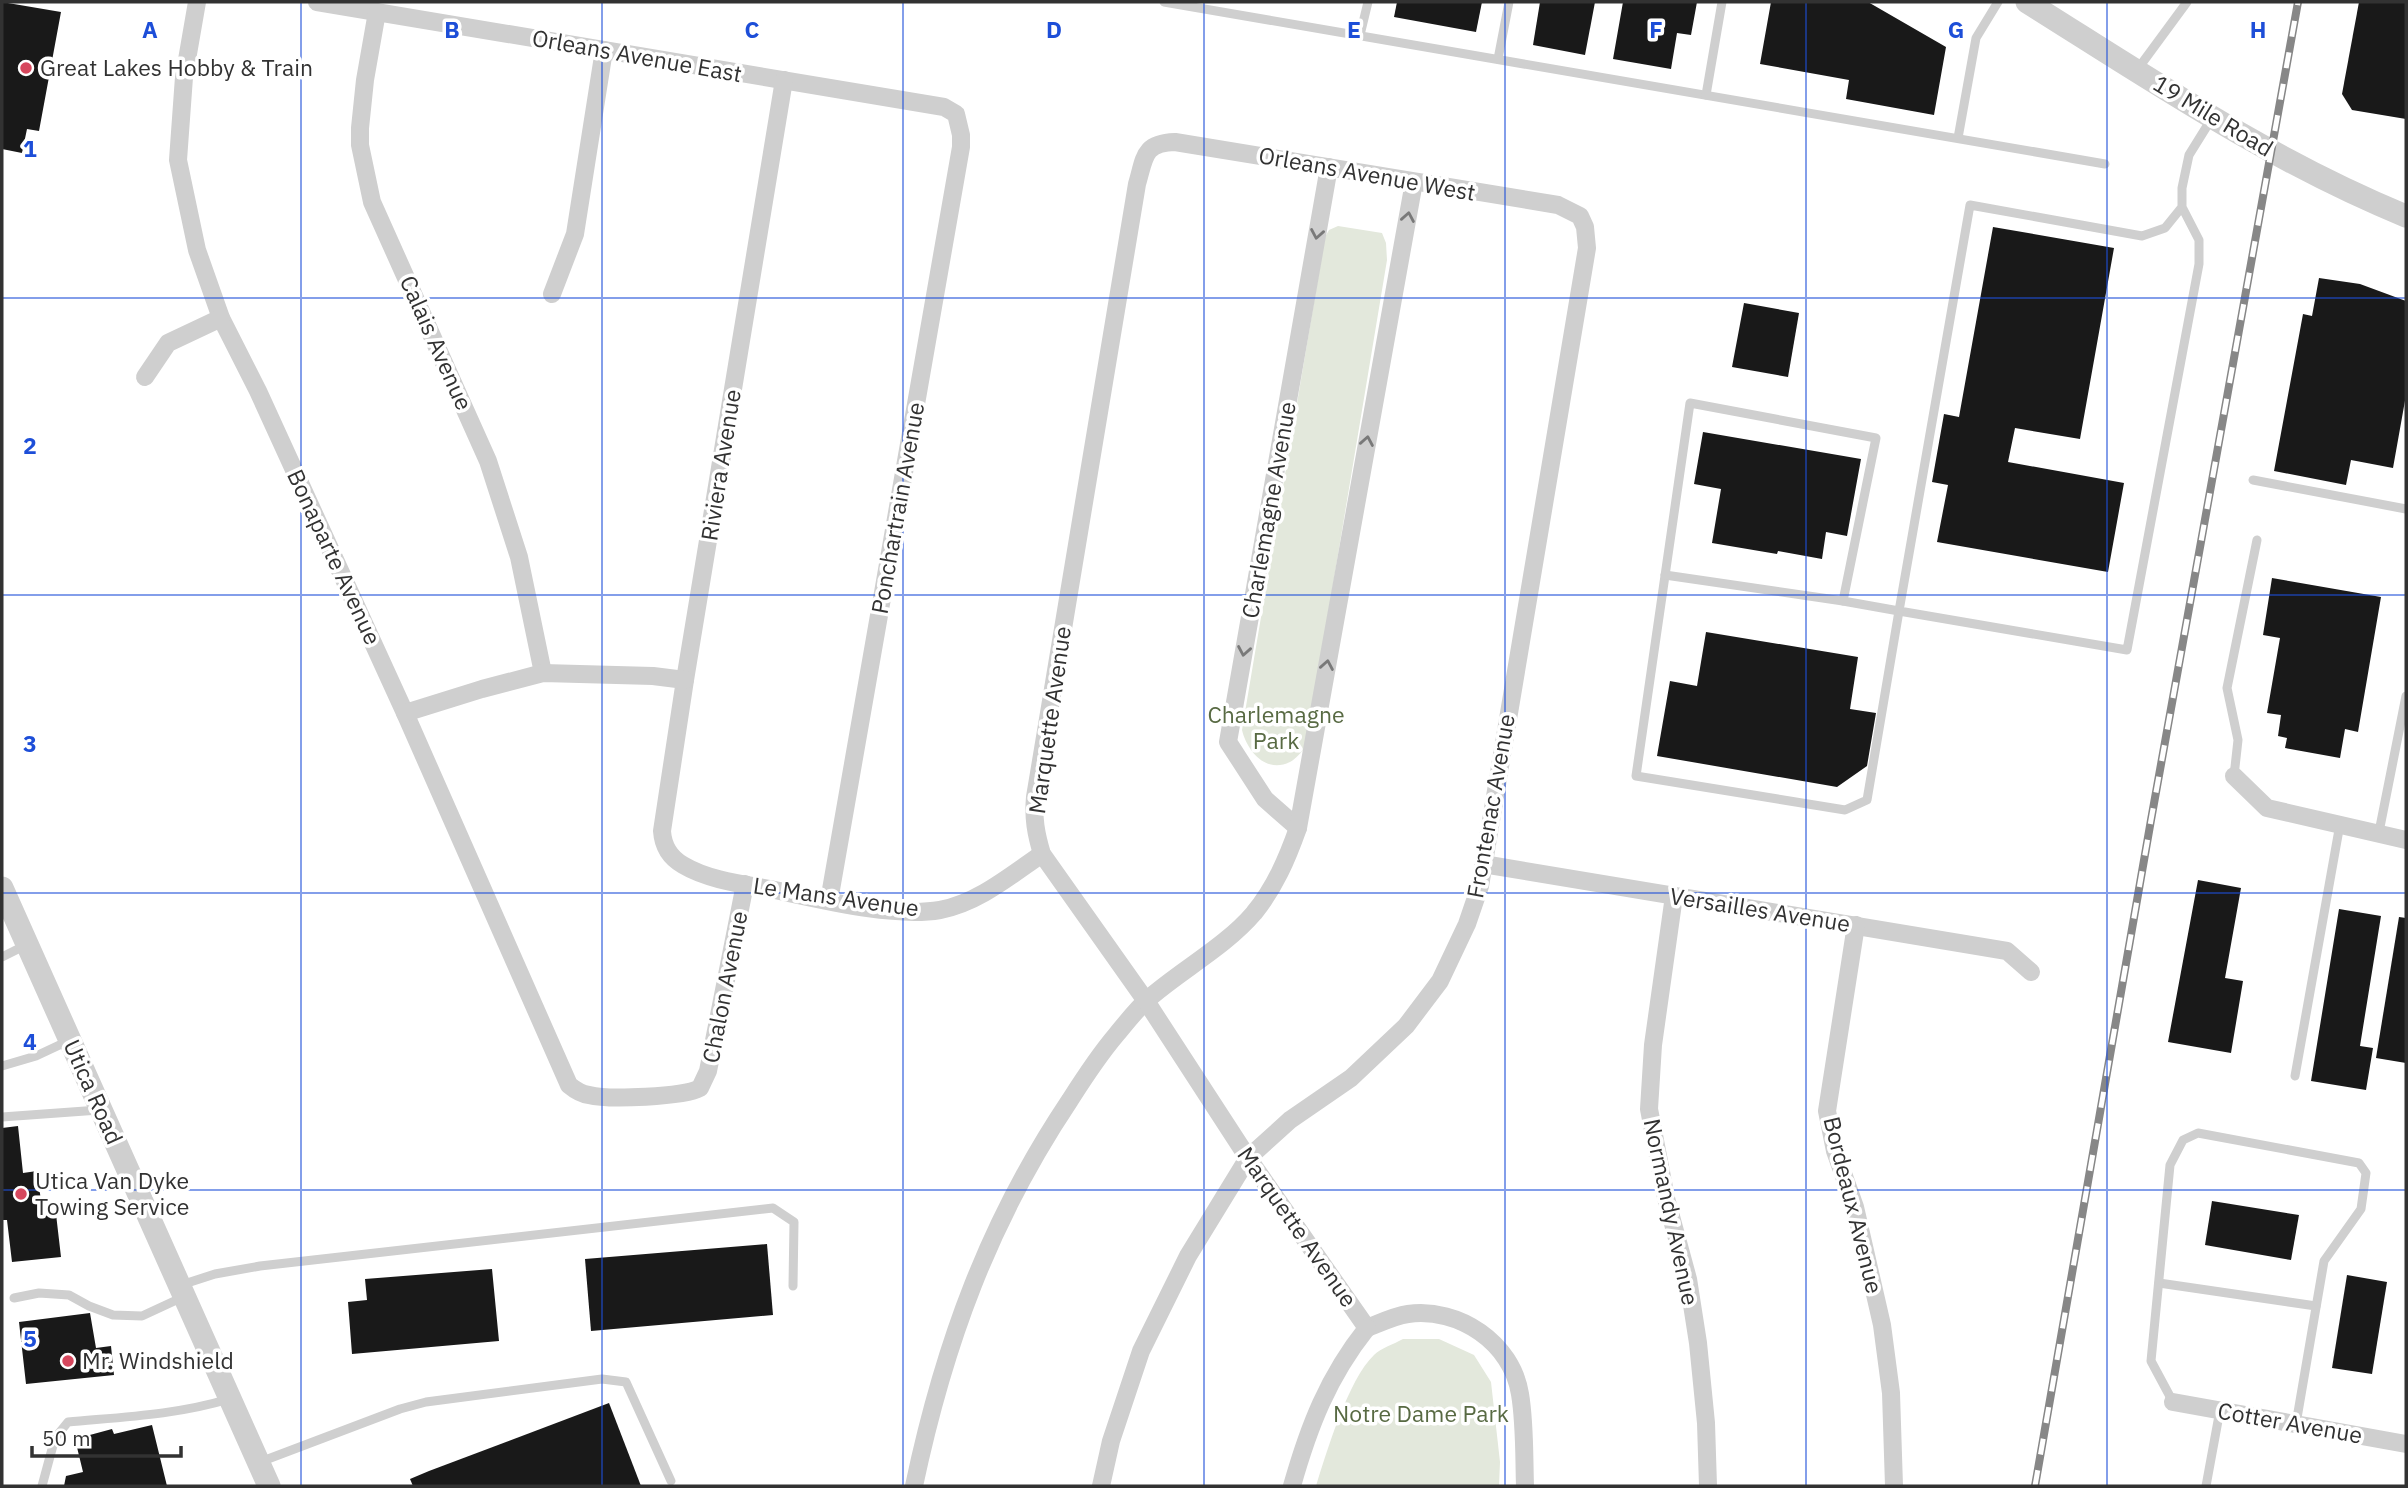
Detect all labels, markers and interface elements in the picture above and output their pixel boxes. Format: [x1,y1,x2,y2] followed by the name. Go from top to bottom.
[142,14,158,44] text: A
[444,14,460,44] text: B
[745,14,760,44] text: C
[1046,14,1062,44] text: D
[1347,14,1361,44] text: E
[1649,14,1663,44] text: F
[1948,14,1964,44] text: G
[2250,14,2266,44] text: H
[530,22,744,88] street label: Orleans Avenue East
[40,52,313,82] place label: Great Lakes Hobby & Train
[18,60,34,76] marker: Great Lakes Hobby & Train
[2148,68,2279,163] street label: 19 Mile Road
[23,133,37,163] text: 1
[1256,139,1478,207] street label: Orleans Avenue West
[1400,211,1415,223] one-way arrow
[1310,228,1325,240] one-way arrow
[394,271,480,415] street label: Calais Avenue
[693,387,747,543] street label: Riviera Avenue
[1234,399,1302,620] street label: Charlemagne Avenue
[864,400,930,616] street label: Ponchartrain Avenue
[23,430,37,460] text: 2
[1359,435,1374,447] one-way arrow
[281,464,389,649] street label: Bonaparte Avenue
[1021,624,1077,816] street label: Marquette Avenue
[1237,646,1252,657] one-way arrow
[1319,659,1334,671] one-way arrow
[1207,699,1345,755] park label: Charlemagne Park
[1459,711,1521,900] street label: Frontenac Avenue
[23,728,37,758] text: 3
[751,870,921,922] street label: Le Mans Avenue
[1668,880,1852,938] street label: Versailles Avenue
[695,908,753,1065] street label: Chalon Avenue
[23,1026,37,1056] text: 4
[58,1035,130,1149] street label: Utica Road
[1817,1113,1890,1296] street label: Bordeaux Avenue
[1638,1116,1706,1308] street label: Normandy Avenue
[1231,1140,1364,1312] street label: Marquette Avenue
[35,1165,189,1221] place label: Utica Van Dyke Towing Service
[13,1186,29,1202] marker: Utica Van Dyke Towing Service
[23,1323,37,1353] text: 5
[82,1345,234,1375] place label: Mr. Windshield
[60,1353,76,1369] marker: Mr. Windshield
[2216,1395,2365,1449] street label: Cotter Avenue
[1333,1398,1509,1428] park label: Notre Dame Park
[32,1414,180,1458] scale bar
[42,1424,91,1452] text: 50 m

